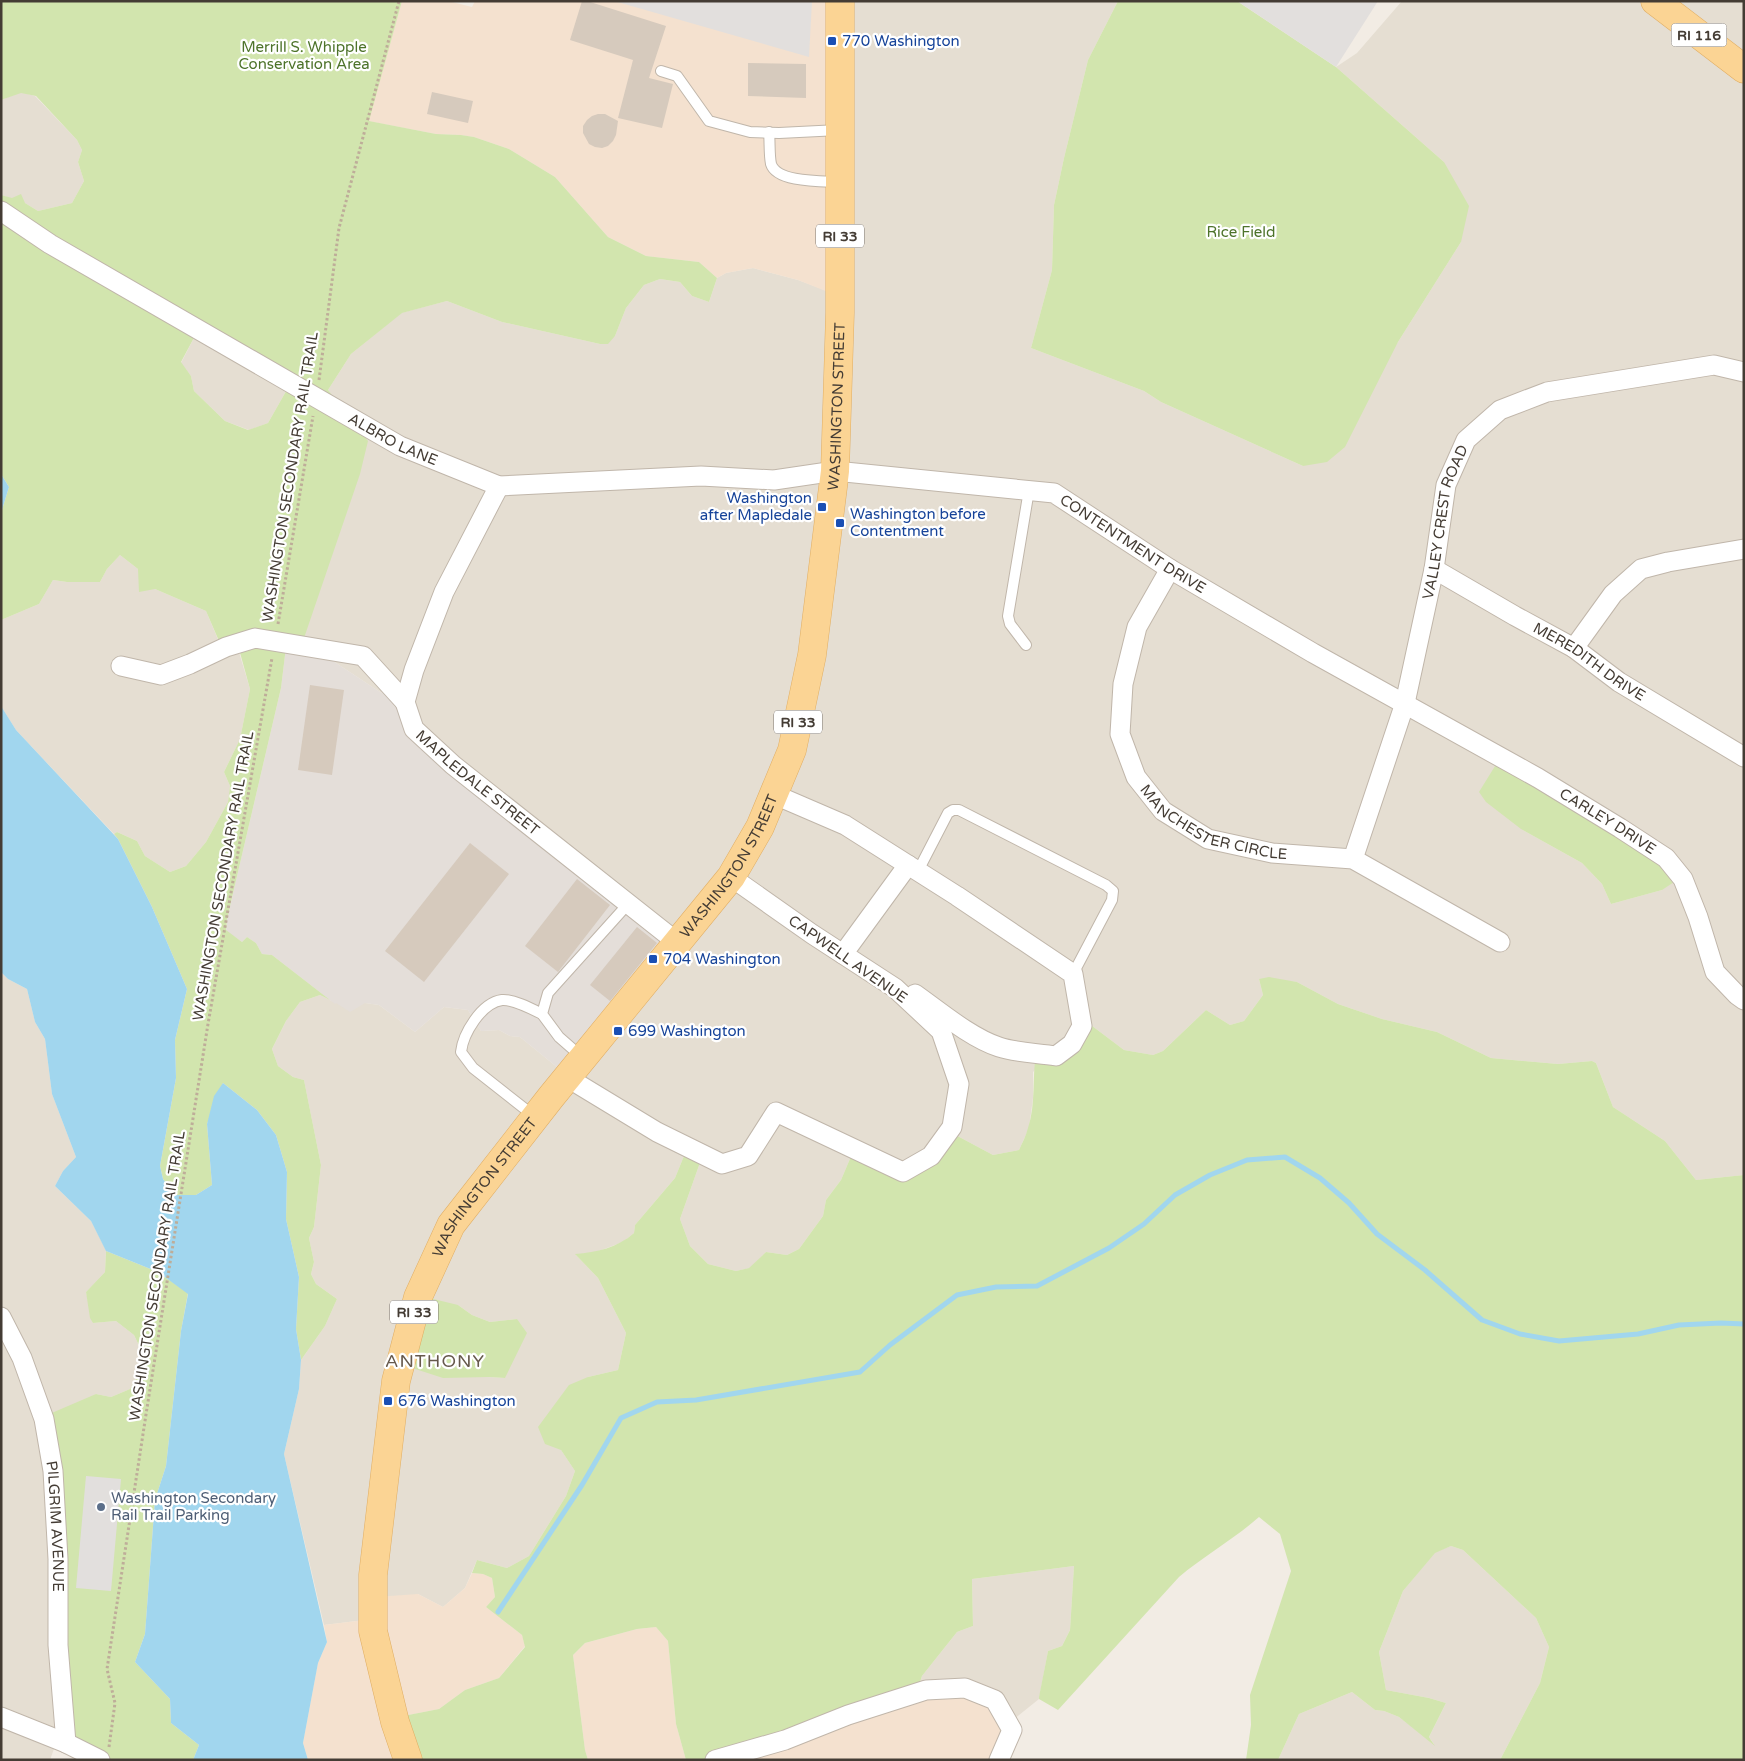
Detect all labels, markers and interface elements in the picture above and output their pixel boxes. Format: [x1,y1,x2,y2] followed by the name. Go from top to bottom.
[1672,24,1726,46] road number: RI 116
[842,32,960,50] place label: 770 Washington
[826,35,838,47] marker: 770 Washington
[238,38,370,73] park label: Merrill S. Whipple Conservation Area
[1206,223,1276,241] park label: Rice Field
[816,225,864,248] road number: RI 33
[824,322,849,492] street label: WASHINGTON STREET
[258,330,322,623] street label: WASHINGTON SECONDARY RAIL TRAIL
[345,409,440,469] street label: ALBRO LANE
[1419,442,1472,601] street label: VALLEY CREST ROAD
[700,489,812,524] place label: Washington after Mapledale
[1057,490,1209,597] street label: CONTENTMENT DRIVE
[816,501,828,513] marker: Washington after Mapledale
[850,505,986,540] place label: Washington before Contentment
[834,517,846,529] marker: Washington before Contentment
[1530,619,1649,705] street label: MEREDITH DRIVE
[774,710,822,734] road number: RI 33
[412,726,543,839] street label: MAPLEDALE STREET
[189,730,257,1022] street label: WASHINGTON SECONDARY RAIL TRAIL
[1136,781,1288,863] street label: MANCHESTER CIRCLE
[1556,784,1659,858] street label: CARLEY DRIVE
[676,792,782,942] street label: WASHINGTON STREET
[785,911,911,1007] street label: CAPWELL AVENUE
[663,950,781,968] place label: 704 Washington
[647,953,659,965] marker: 704 Washington
[628,1022,746,1040] place label: 699 Washington
[612,1025,624,1037] marker: 699 Washington
[428,1114,541,1260] street label: WASHINGTON STREET
[125,1129,189,1422] street label: WASHINGTON SECONDARY RAIL TRAIL
[390,1300,438,1324] road number: RI 33
[385,1350,485,1372] district label: ANTHONY
[398,1392,516,1410] place label: 676 Washington
[382,1395,394,1407] marker: 676 Washington
[42,1459,67,1592] street label: PILGRIM AVENUE
[111,1489,276,1524] place label: Washington Secondary Rail Trail Parking
[95,1501,107,1513] marker: Washington Secondary Rail Trail Parking

